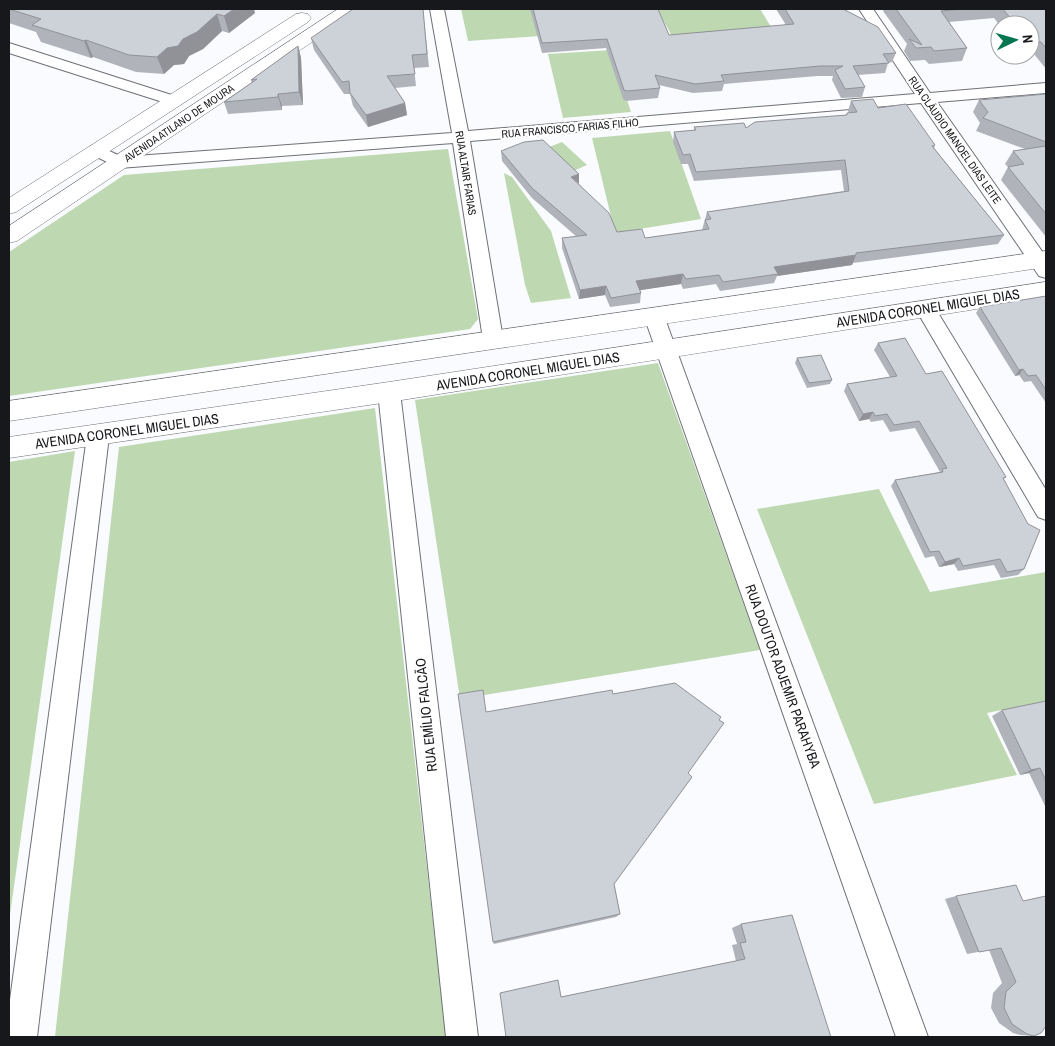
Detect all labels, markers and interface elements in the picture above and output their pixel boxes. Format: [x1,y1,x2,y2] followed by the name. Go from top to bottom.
[990,15,1040,65] north arrow
[1019,34,1037,44] text: N
[906,73,1004,207] street label: RUA CLÁUDIO MANOEL DIAS LEITE
[121,80,237,166] street label: AVENIDA ATILANO DE MOURA
[501,115,639,141] street label: RUA FRANCISCO FARIAS FILHO
[452,130,480,216] street label: RUA ALTAIR FARIAS
[834,285,1021,332] street label: AVENIDA CORONEL MIGUEL DIAS
[434,348,621,395] street label: AVENIDA CORONEL MIGUEL DIAS
[33,409,220,453] street label: AVENIDA CORONEL MIGUEL DIAS
[741,582,825,771] street label: RUA DOUTOR ADJEMIR PARAHYBA
[411,657,441,773] street label: RUA EMÍLIO FALCÃO

